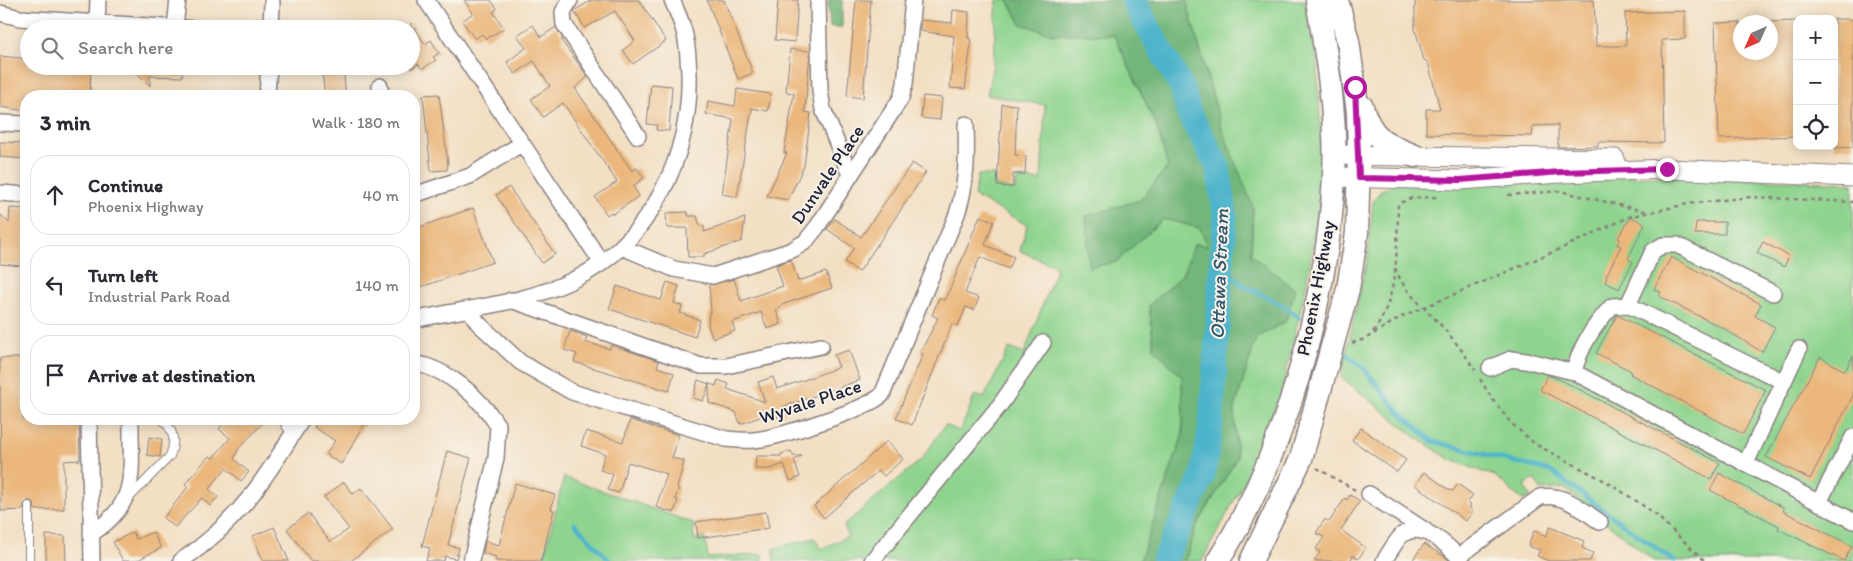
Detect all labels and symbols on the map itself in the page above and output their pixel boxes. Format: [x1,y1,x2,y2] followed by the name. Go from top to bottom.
[1733,15,1778,60] north arrow
[1344,76,1367,99] route start
[786,120,869,228] street label: Dunvale Place
[1656,158,1679,181] route end
[1205,208,1233,340] water label: Ottawa Stream
[1291,219,1340,358] street label: Phoenix Highway
[756,374,864,429] street label: Wyvale Place

